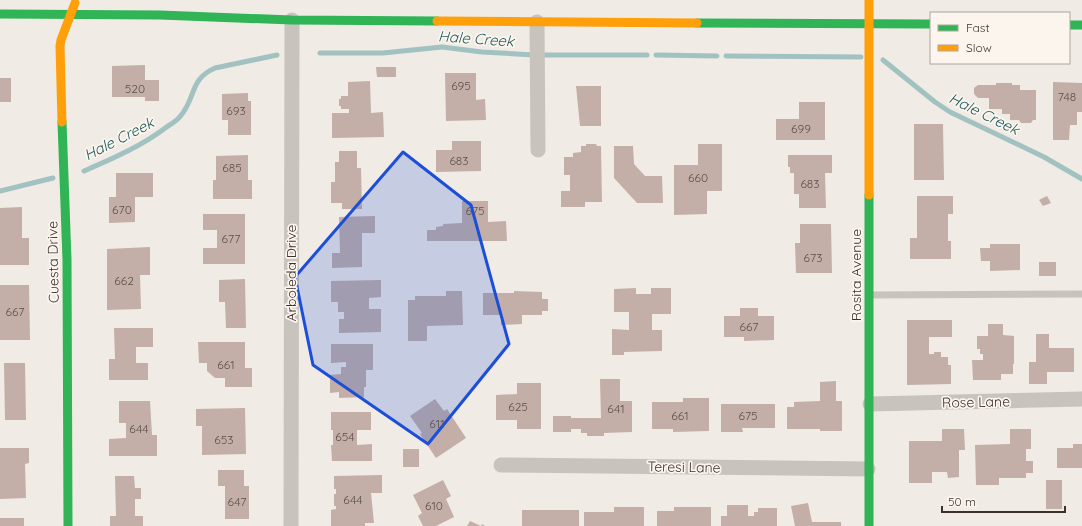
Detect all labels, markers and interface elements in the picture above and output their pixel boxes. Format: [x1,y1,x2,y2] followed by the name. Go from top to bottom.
[930,12,1070,64] legend
[966,20,990,35] text: Fast
[437,26,517,51] water label: Hale Creek
[966,40,992,55] text: Slow
[451,78,471,93] house number: 695
[125,81,145,96] house number: 520
[946,88,1024,140] water label: Hale Creek
[1058,89,1076,104] house number: 748
[226,103,246,118] house number: 693
[81,112,159,164] water label: Hale Creek
[791,121,811,136] house number: 699
[449,153,469,168] house number: 683
[222,160,242,175] house number: 685
[688,170,708,185] house number: 660
[800,176,820,191] house number: 683
[112,202,132,217] house number: 670
[465,203,485,218] house number: 675
[43,221,63,303] street label: Cuesta Drive
[282,224,300,321] street label: Arboleda Drive
[847,229,865,321] street label: Rosita Avenue
[222,231,240,246] house number: 677
[804,250,822,265] house number: 673
[114,273,134,288] house number: 662
[5,304,25,319] house number: 667
[739,319,759,334] house number: 667
[217,357,235,372] house number: 661
[942,392,1010,412] street label: Rose Lane
[508,399,528,414] house number: 625
[607,401,625,416] house number: 641
[671,408,689,423] house number: 661
[738,408,758,423] house number: 675
[429,416,445,431] house number: 611
[129,421,149,436] house number: 644
[335,429,355,444] house number: 654
[214,432,234,447] house number: 653
[647,457,721,477] street label: Teresi Lane
[942,488,1065,514] scale bar
[343,492,363,507] house number: 644
[228,494,246,509] house number: 647
[948,494,976,509] text: 50 m
[425,498,443,513] house number: 610

